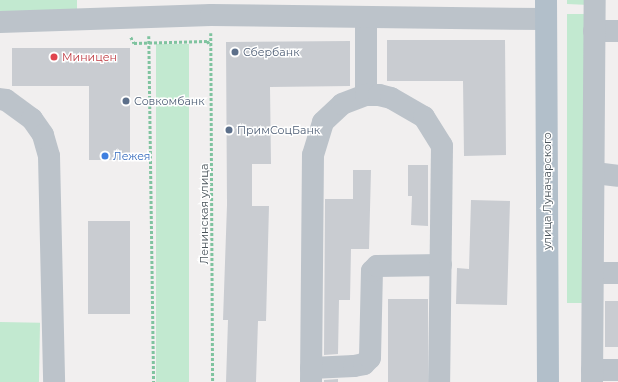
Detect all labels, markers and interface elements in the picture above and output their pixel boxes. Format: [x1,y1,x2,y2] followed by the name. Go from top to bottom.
[243,45,300,59] place label: Сбербанк
[230,47,240,57] marker: Сбербанк
[62,50,117,64] place label: Миницен
[49,52,59,62] marker: Миницен
[134,94,205,108] place label: Совкомбанк
[121,96,131,106] marker: Совкомбанк
[237,123,320,137] place label: ПримСоцБанк
[224,125,234,135] marker: ПримСоцБанк
[540,132,554,250] street label: улица Луначарского
[113,149,150,163] place label: Лежея
[100,151,110,161] marker: Лежея
[197,164,211,264] street label: Ленинская улица

